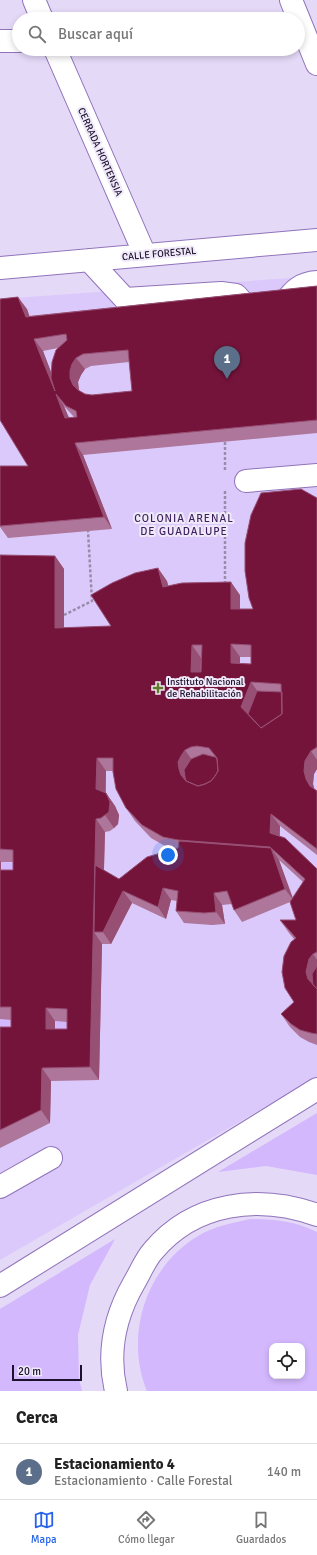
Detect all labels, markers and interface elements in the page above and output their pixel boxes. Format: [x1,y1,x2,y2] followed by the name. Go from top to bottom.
[12,12,305,56] search box
[26,23,48,45] icon: search
[58,25,133,43] text: Buscar aquí
[75,106,125,198] street label: CERRADA HORTENSIA
[121,245,197,263] street label: CALLE FORESTAL
[214,346,240,379] pin: 1
[134,512,234,538] district label: COLONIA ARENAL DE GUADALUPE
[167,676,244,700] place label: Instituto Nacional de Rehabilitación
[152,682,164,694] marker: Instituto Nacional de Rehabilitación
[158,845,178,865] your location
[269,1343,305,1379] map controls
[269,1343,305,1379] button: locate
[12,1363,82,1382] scale bar
[18,1365,41,1378] text: 20 m
[16,1407,58,1428] text: Cerca
[54,1455,175,1473] text: Estacionamiento 4
[25,1464,33,1480] text: 1
[267,1464,301,1480] text: 140 m
[54,1473,233,1489] text: Estacionamiento · Calle Forestal
[31,1509,57,1546] tab: Mapa
[118,1509,174,1546] tab: Cómo llegar
[236,1509,286,1546] tab: Guardados

